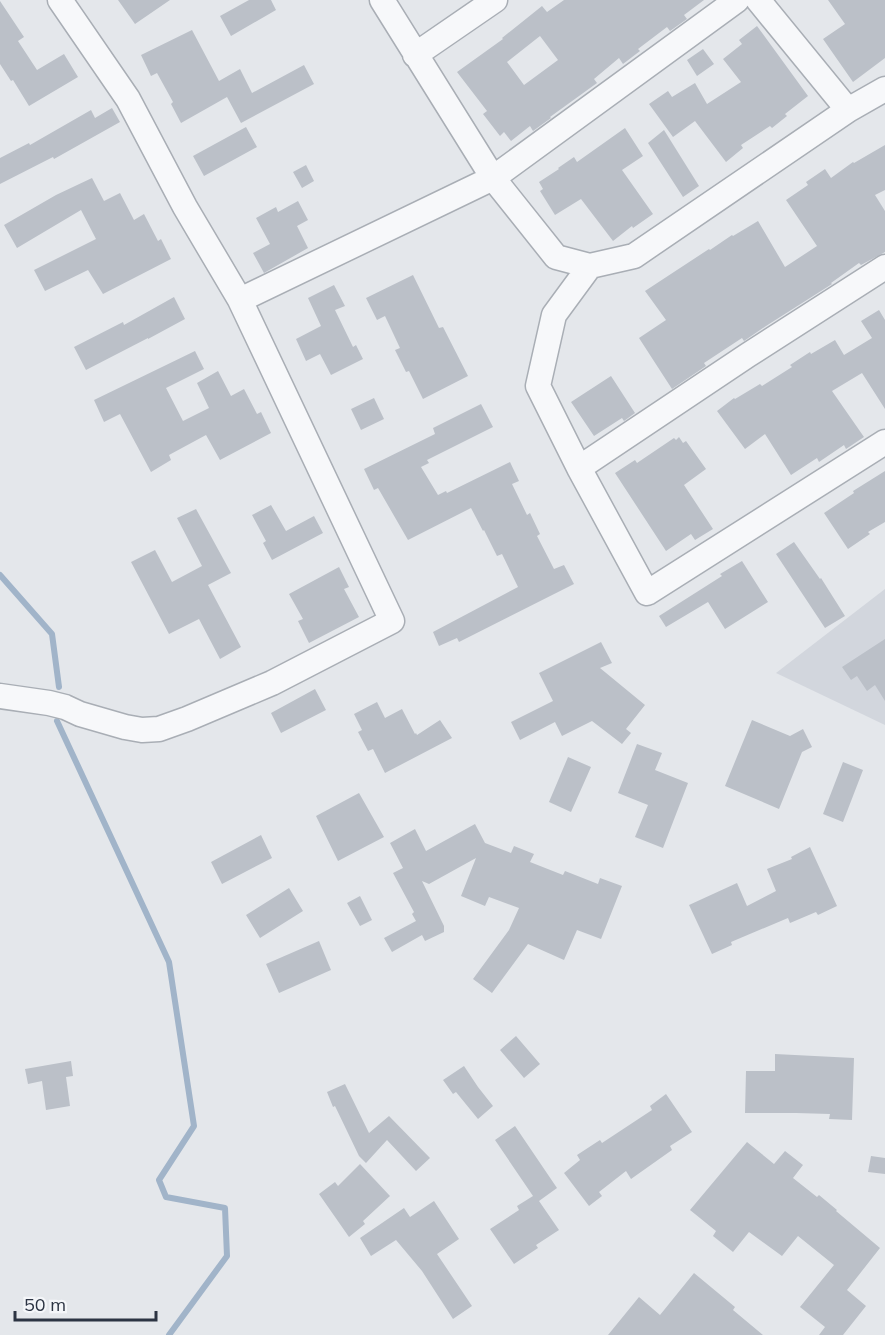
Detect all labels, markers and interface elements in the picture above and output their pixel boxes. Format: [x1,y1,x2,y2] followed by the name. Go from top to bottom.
[15,1284,156,1322] scale bar
[24,1293,66,1316] text: 50 m

